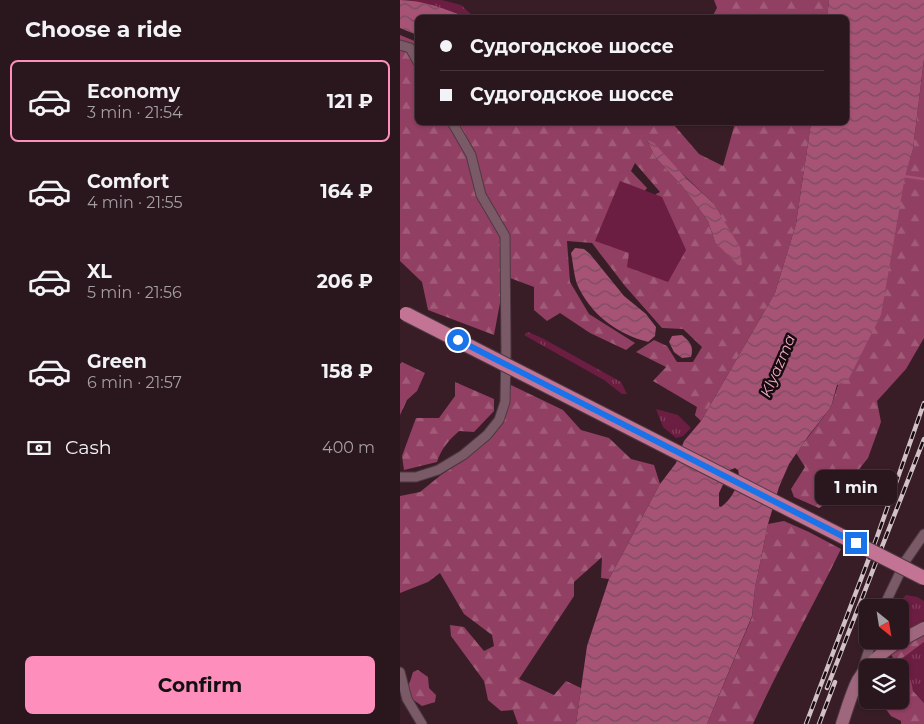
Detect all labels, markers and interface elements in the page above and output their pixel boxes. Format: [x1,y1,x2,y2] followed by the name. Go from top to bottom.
[25,16,182,43] text: Choose a ride
[470,35,674,58] text: Судогодское шоссе
[27,79,72,124] icon: car
[87,80,180,103] text: Economy
[470,83,674,106] text: Судогодское шоссе
[327,90,373,113] text: 121 ₽
[87,103,183,122] text: 3 min · 21:54
[27,169,72,214] icon: car
[87,170,169,193] text: Comfort
[320,180,373,203] text: 164 ₽
[87,193,183,212] text: 4 min · 21:55
[27,259,72,304] icon: car
[87,260,112,283] text: XL
[317,270,373,293] text: 206 ₽
[87,283,182,302] text: 5 min · 21:56
[447,329,469,351] route start
[756,332,799,400] water label: Klyazma
[27,349,72,394] icon: car
[87,350,147,373] text: Green
[322,360,373,383] text: 158 ₽
[87,373,182,392] text: 6 min · 21:57
[25,434,53,462] icon: cash
[65,436,112,459] text: Cash
[322,438,375,457] text: 400 m
[815,470,897,506] callout: 1 min
[834,478,878,497] text: 1 min
[845,532,867,554] route end
[859,599,909,649] north arrow
[859,599,909,709] map controls
[25,656,375,714] button: Confirm
[859,659,909,709] button: layers

